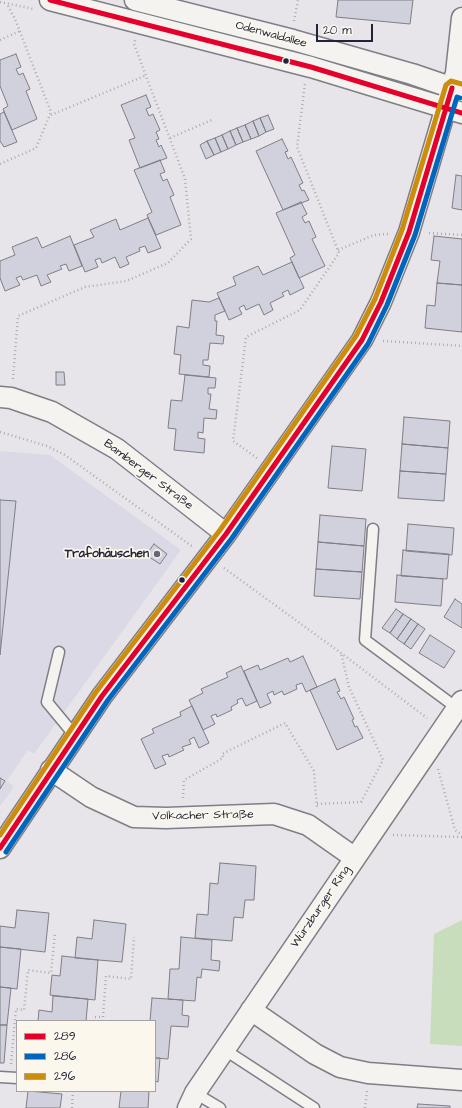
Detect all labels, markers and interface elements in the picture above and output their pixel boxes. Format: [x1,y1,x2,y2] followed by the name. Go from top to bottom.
[318,16,375,42] scale bar
[234,19,308,51] street label: Odenwaldallee
[323,22,352,39] text: 20 m
[281,56,291,66] unlabelled marker
[100,437,196,513] street label: Bamberger Straße
[65,547,149,561] place label: Trafohäuschen
[152,549,162,559] marker: Trafohäuschen
[177,575,187,585] unlabelled marker
[152,808,254,824] street label: Volkacher Straße
[288,863,354,951] street label: Würzburger Ring
[16,1020,156,1092] legend
[54,1028,75,1045] text: 289
[54,1048,76,1065] text: 286
[54,1068,75,1085] text: 296

